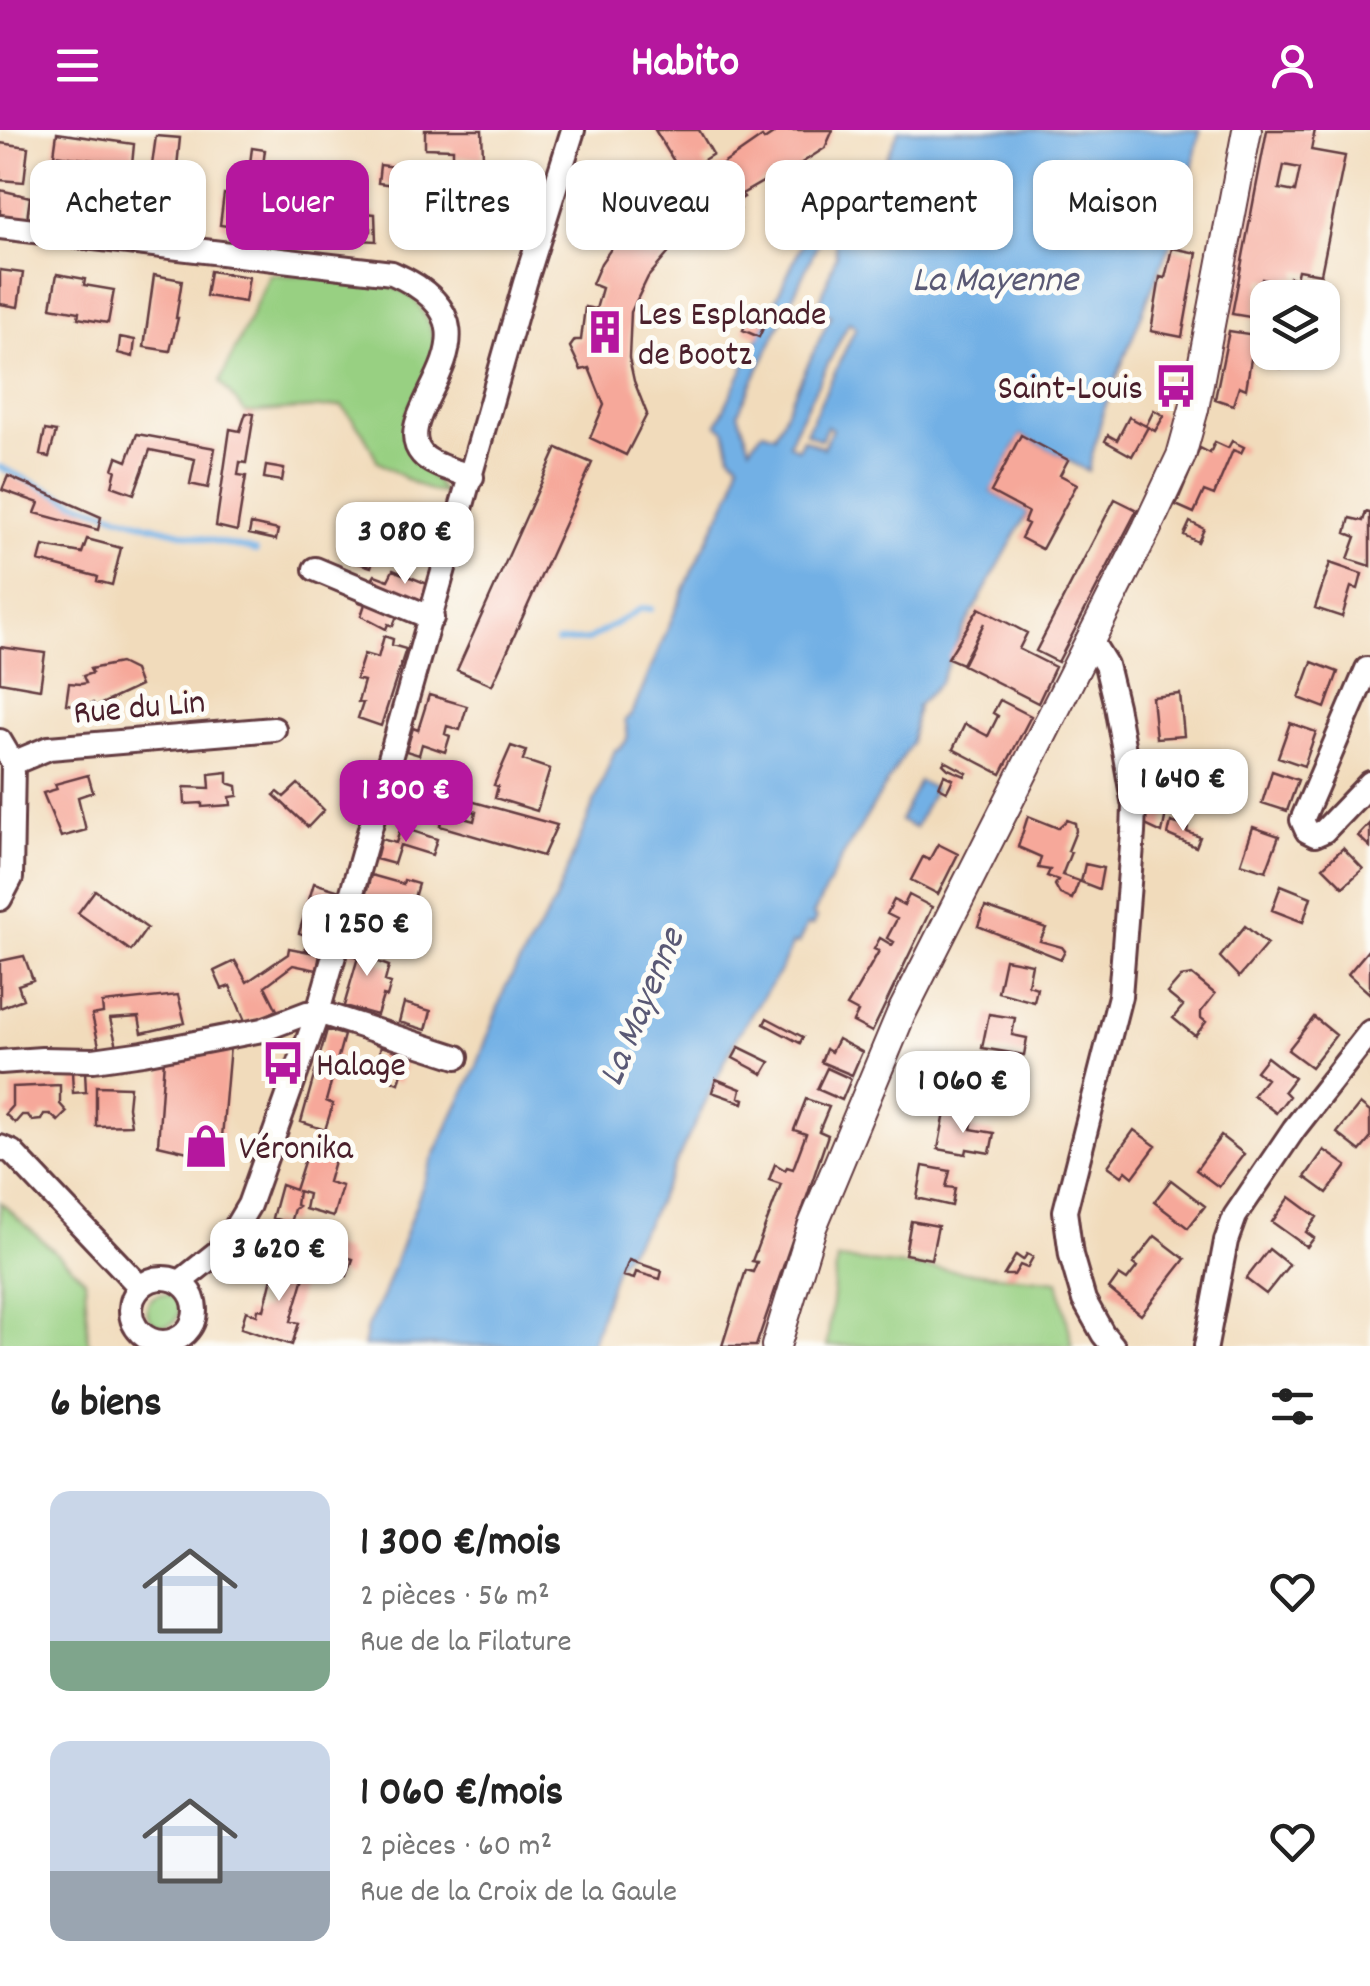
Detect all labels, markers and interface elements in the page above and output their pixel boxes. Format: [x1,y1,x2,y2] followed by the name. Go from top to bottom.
[631,33,739,97] text: Habito
[50,38,105,93] icon: menu
[1265,38,1320,93] icon: person
[30,160,206,250] chip: Acheter
[226,160,369,250] chip: Louer
[389,160,546,250] chip: Filtres
[566,160,745,250] chip: Nouveau
[765,160,1013,250] chip: Appartement
[1033,160,1193,250] chip: Maison
[912,255,1080,310] water label: La Mayenne
[1250,280,1340,370] map controls
[1250,280,1340,370] button: layers
[638,292,826,382] place label: Les Esplanade de Bootz
[581,308,629,356] building icon: Les Esplanade de Bootz
[1152,362,1200,410] bus stop icon: Saint-Louis
[998,366,1143,416] place label: Saint-Louis
[313,502,497,587] pin: 3 080 €
[358,511,452,557] text: 3 080 €
[72,679,207,741] street label: Rue du Lin
[1091,749,1275,834] pin: 1 640 €
[1140,758,1226,804] text: 1 640 €
[314,760,498,845] pin: 1 300 €
[362,769,450,815] text: 1 300 €
[275,894,459,979] pin: 1 250 €
[324,903,410,949] text: 1 250 €
[586,919,703,1095] water label: La Mayenne
[259,1039,307,1087] bus stop icon: Halage
[316,1043,406,1093] place label: Halage
[871,1051,1055,1136] pin: 1 060 €
[918,1060,1008,1106] text: 1 060 €
[182,1122,230,1170] shop icon: Véronika
[239,1126,353,1176] place label: Véronika
[187,1219,371,1304] pin: 3 620 €
[232,1228,326,1274] text: 3 620 €
[50,1376,162,1436] text: 6 biens
[1265,1379,1320,1434] icon: filters
[360,1515,561,1575] text: 1 300 €/mois
[130,1531,250,1651] icon: home
[1265,1564,1320,1619] icon: heart
[360,1575,550,1621] text: 2 pièces · 56 m²
[360,1621,571,1667] text: Rue de la Filature
[360,1765,563,1825] text: 1 060 €/mois
[130,1781,250,1901] icon: home
[1265,1814,1320,1869] icon: heart
[360,1825,552,1871] text: 2 pièces · 60 m²
[360,1871,677,1917] text: Rue de la Croix de la Gaule

